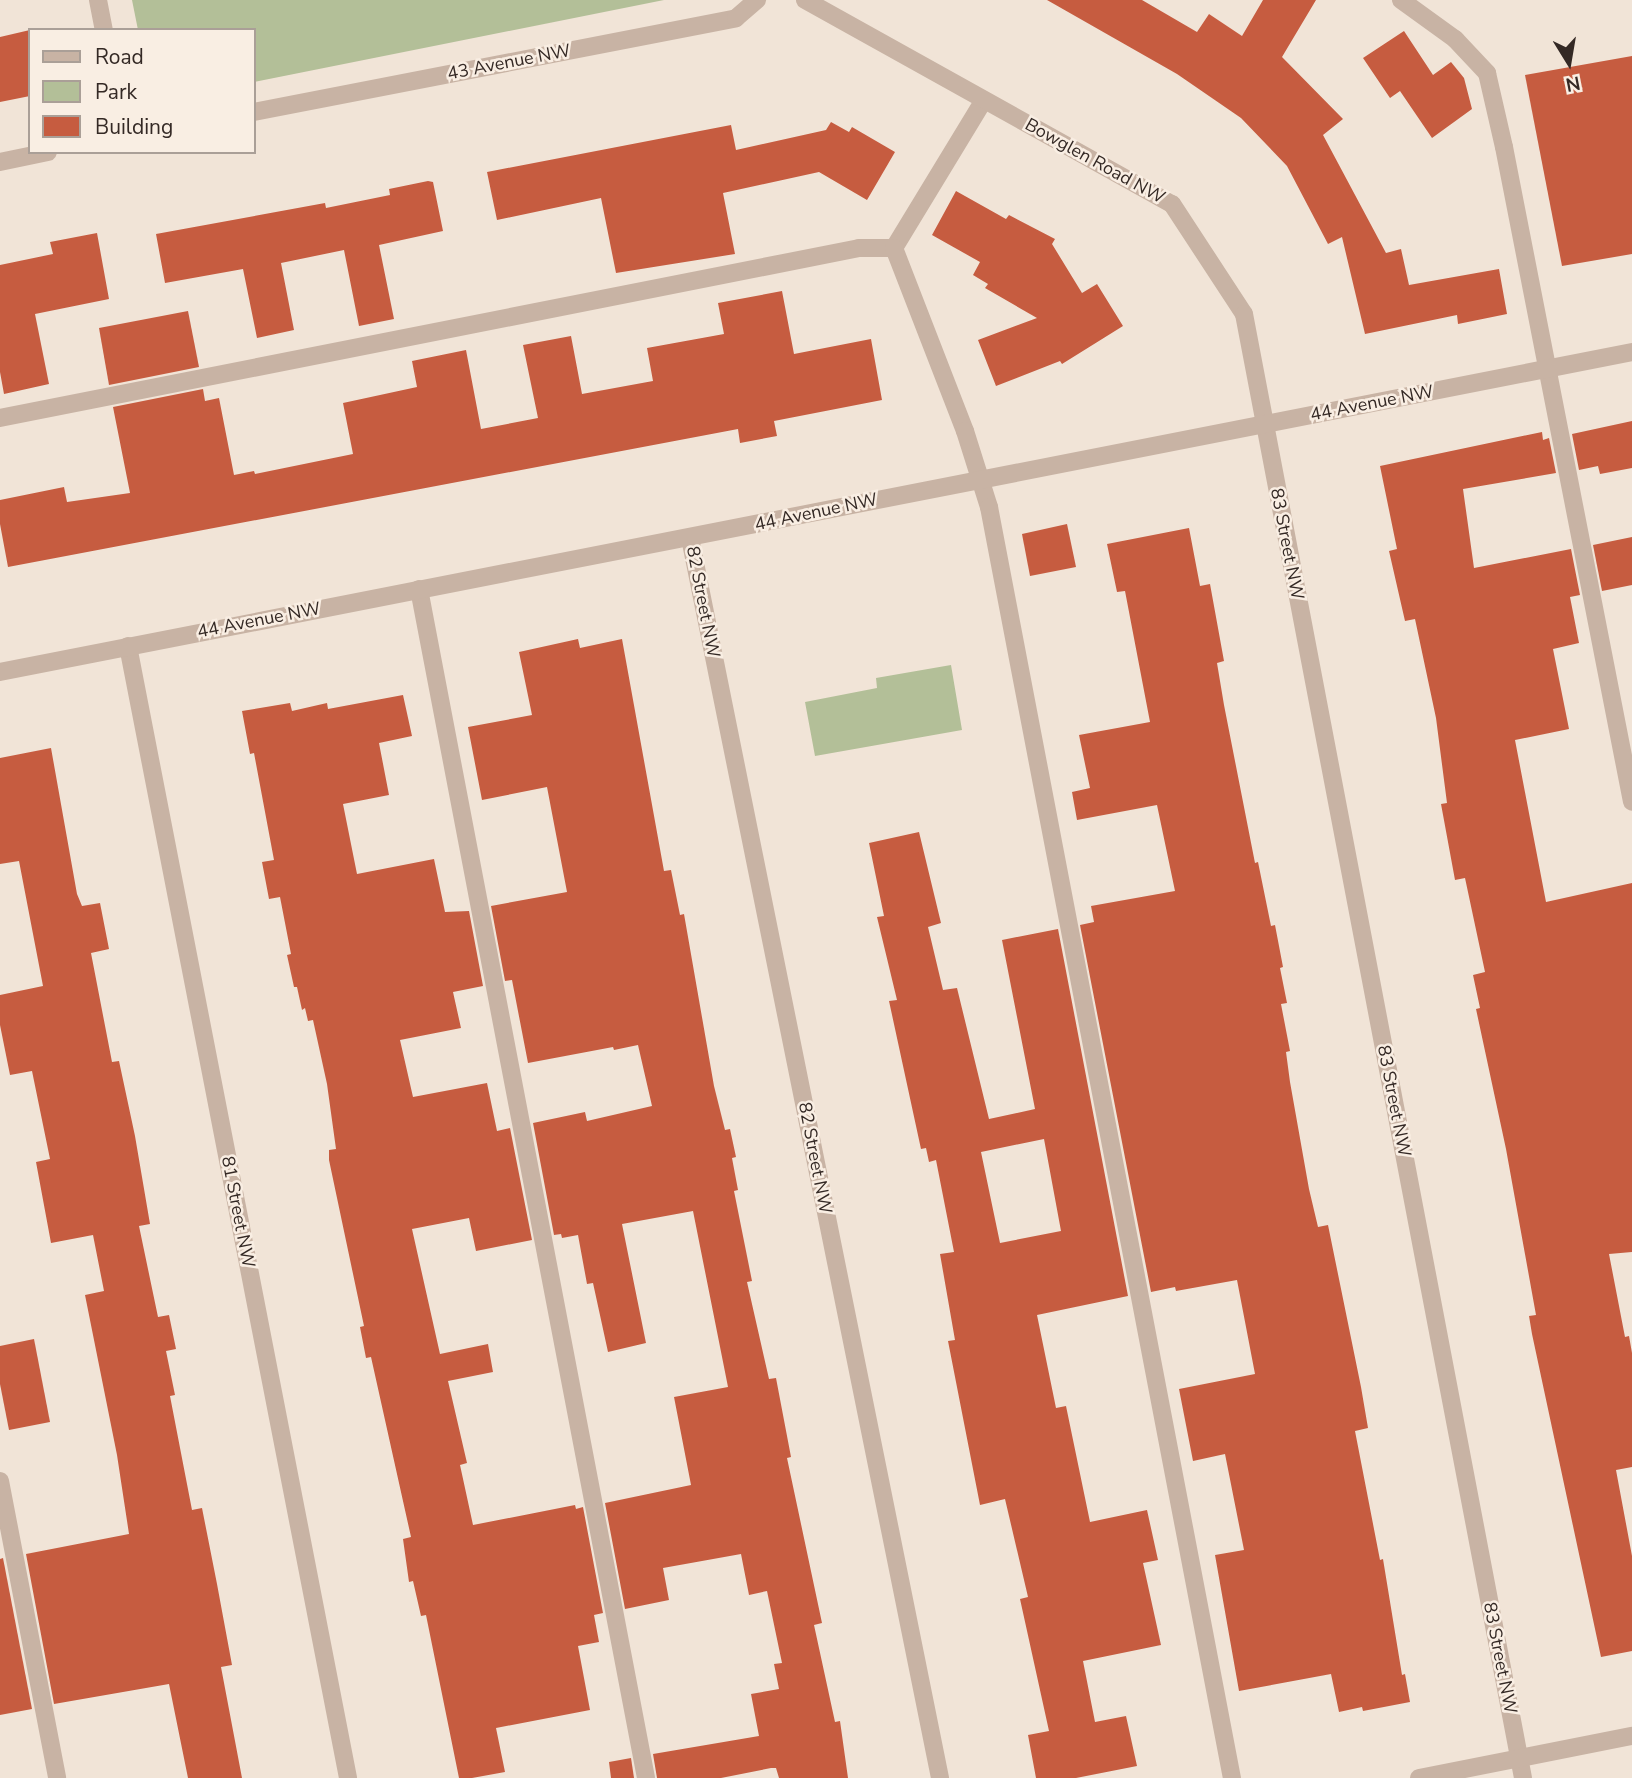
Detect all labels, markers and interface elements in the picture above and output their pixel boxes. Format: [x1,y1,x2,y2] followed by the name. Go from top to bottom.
[28,28,256,154] legend
[1534,28,1604,98] north arrow
[445,39,573,85] street label: 43 Avenue NW
[95,43,144,71] text: Road
[1564,69,1582,98] text: N
[95,78,137,106] text: Park
[95,113,173,141] text: Building
[1021,114,1169,208] street label: Bowglen Road NW
[1308,380,1436,426] street label: 44 Avenue NW
[1266,486,1308,602] street label: 83 Street NW
[752,488,880,536] street label: 44 Avenue NW
[682,544,724,660] street label: 82 Street NW
[195,597,323,643] street label: 44 Avenue NW
[1373,1043,1415,1159] street label: 83 Street NW
[794,1100,836,1216] street label: 82 Street NW
[217,1154,259,1270] street label: 81 Street NW
[1479,1600,1521,1716] street label: 83 Street NW

